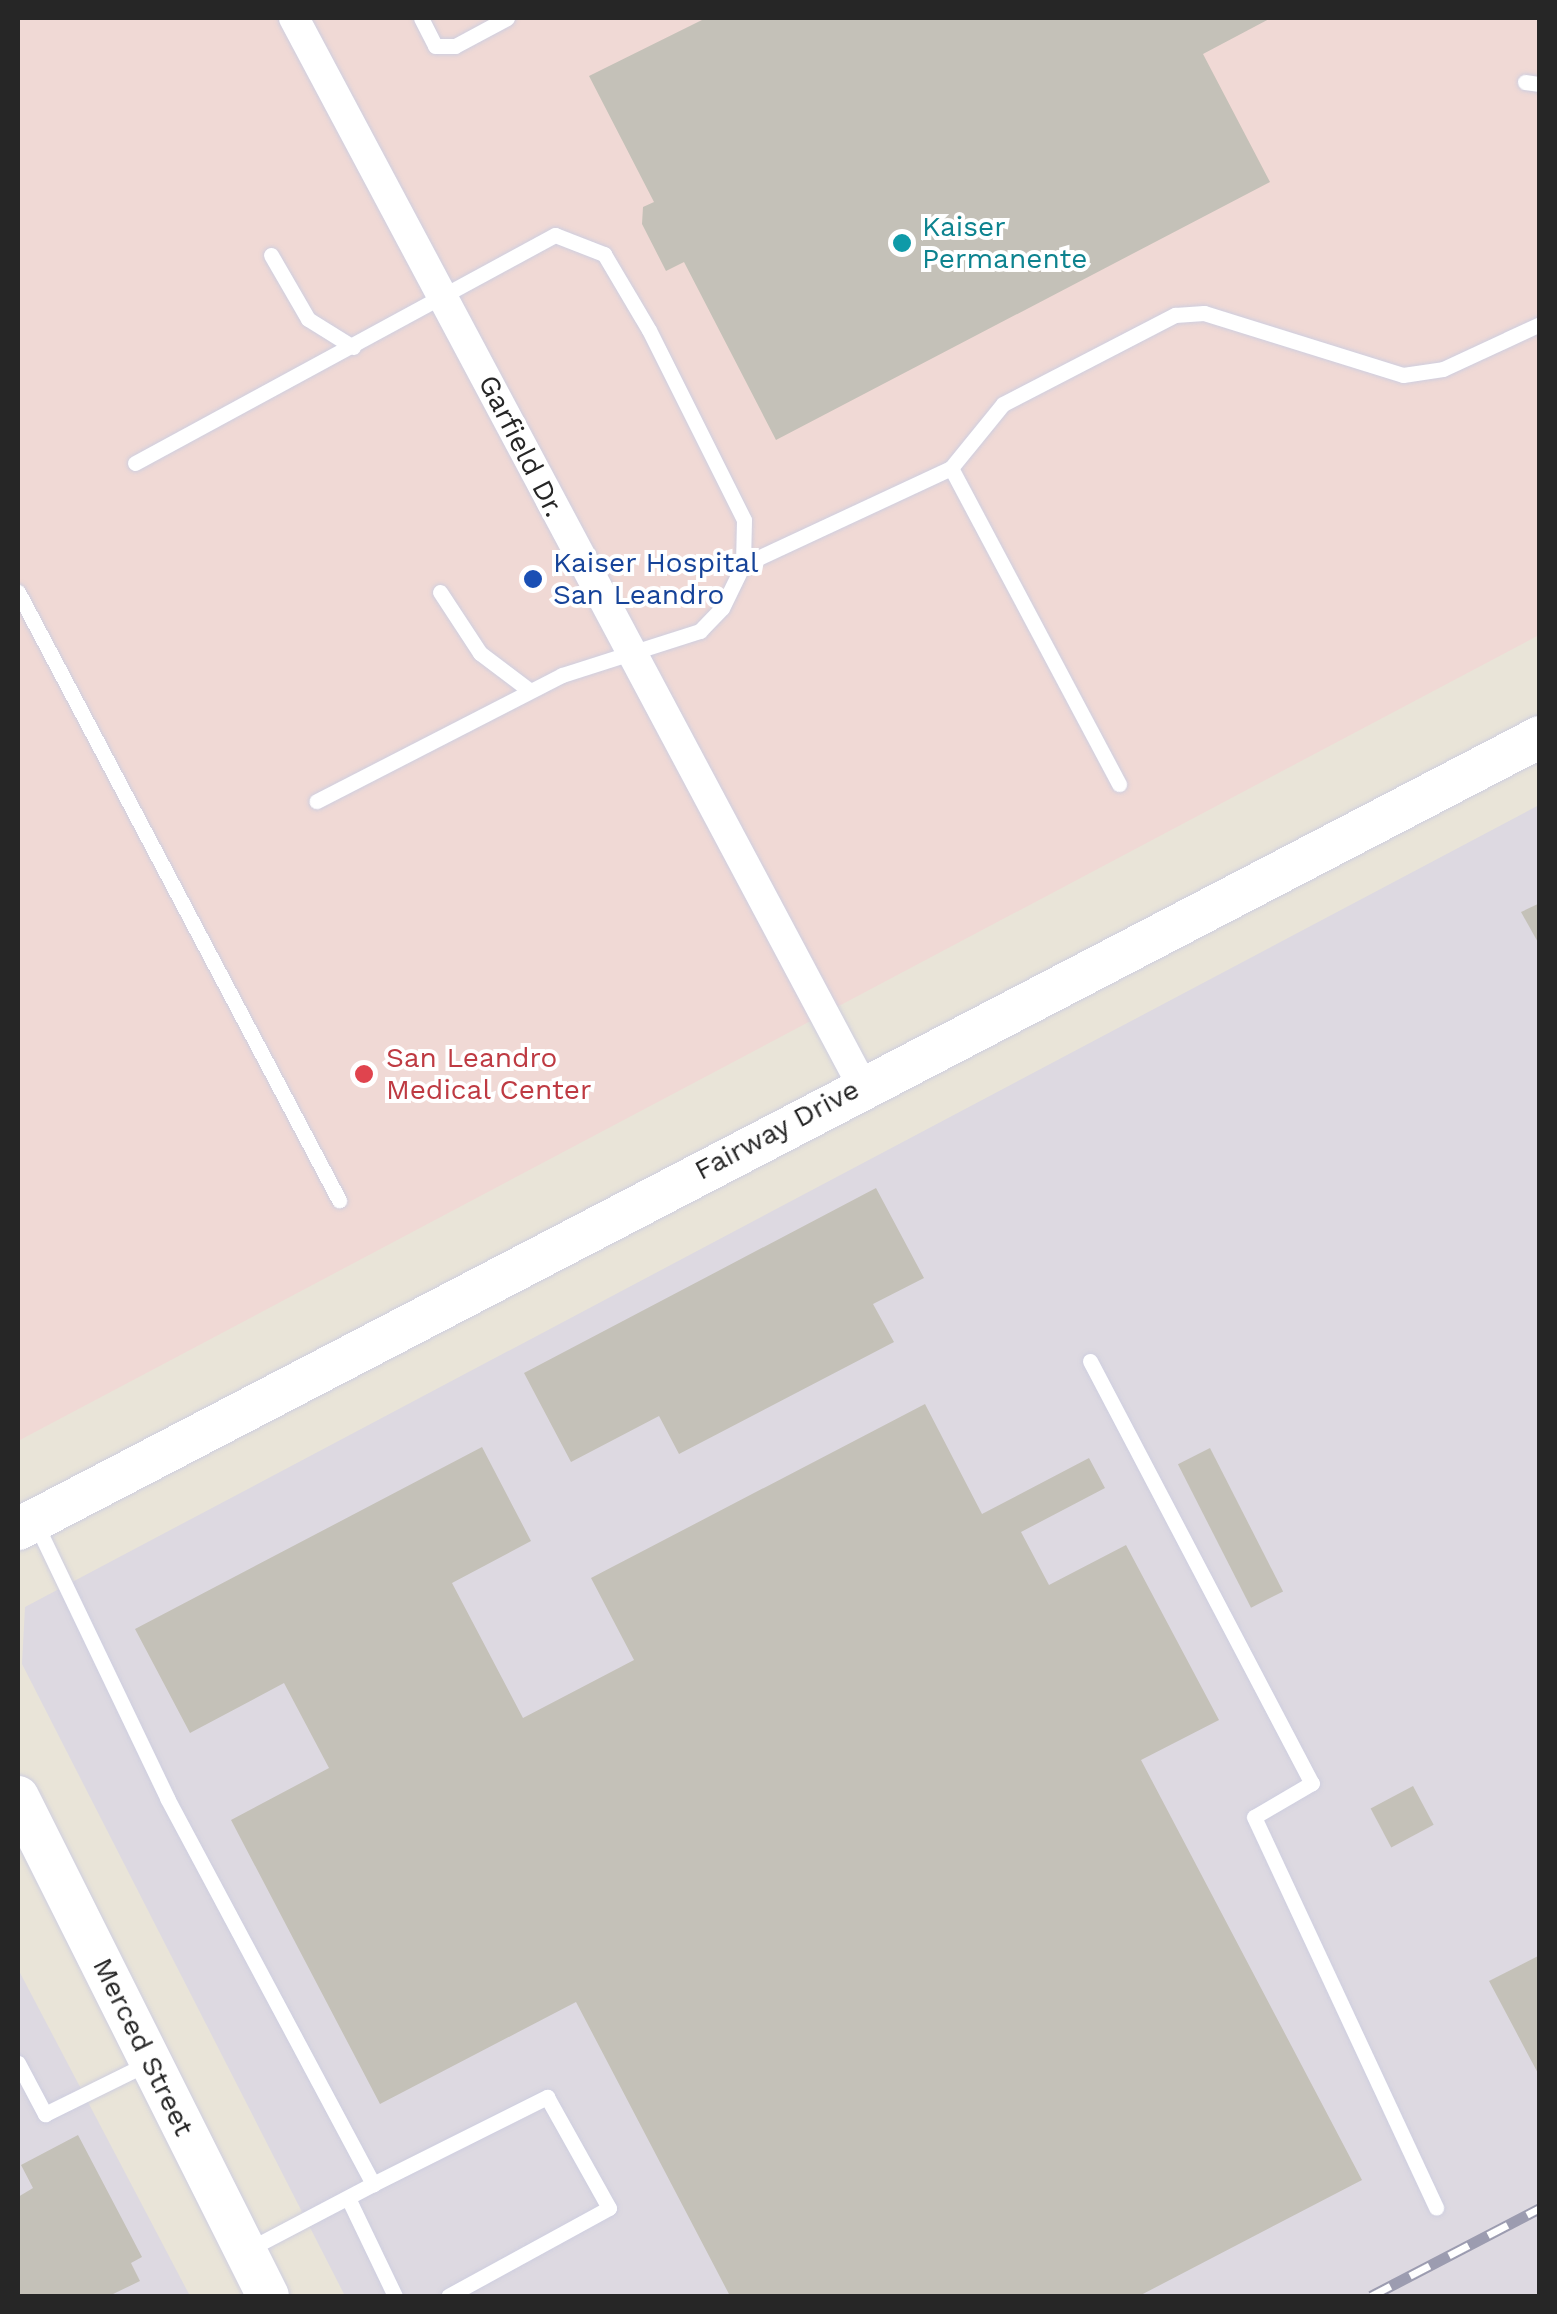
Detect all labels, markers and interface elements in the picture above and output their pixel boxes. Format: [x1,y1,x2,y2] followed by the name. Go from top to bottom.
[922,210,1087,276] place label: Kaiser Permanente
[891,232,913,254] marker: Kaiser Permanente
[471,370,571,522] street label: Garfield Dr.
[553,546,759,612] place label: Kaiser Hospital San Leandro
[522,568,544,590] marker: Kaiser Hospital San Leandro
[386,1041,592,1107] place label: San Leandro Medical Center
[351,1061,377,1087] marker: San Leandro Medical Center
[689,1072,865,1188] street label: Fairway Drive
[85,1952,201,2142] street label: Merced Street

